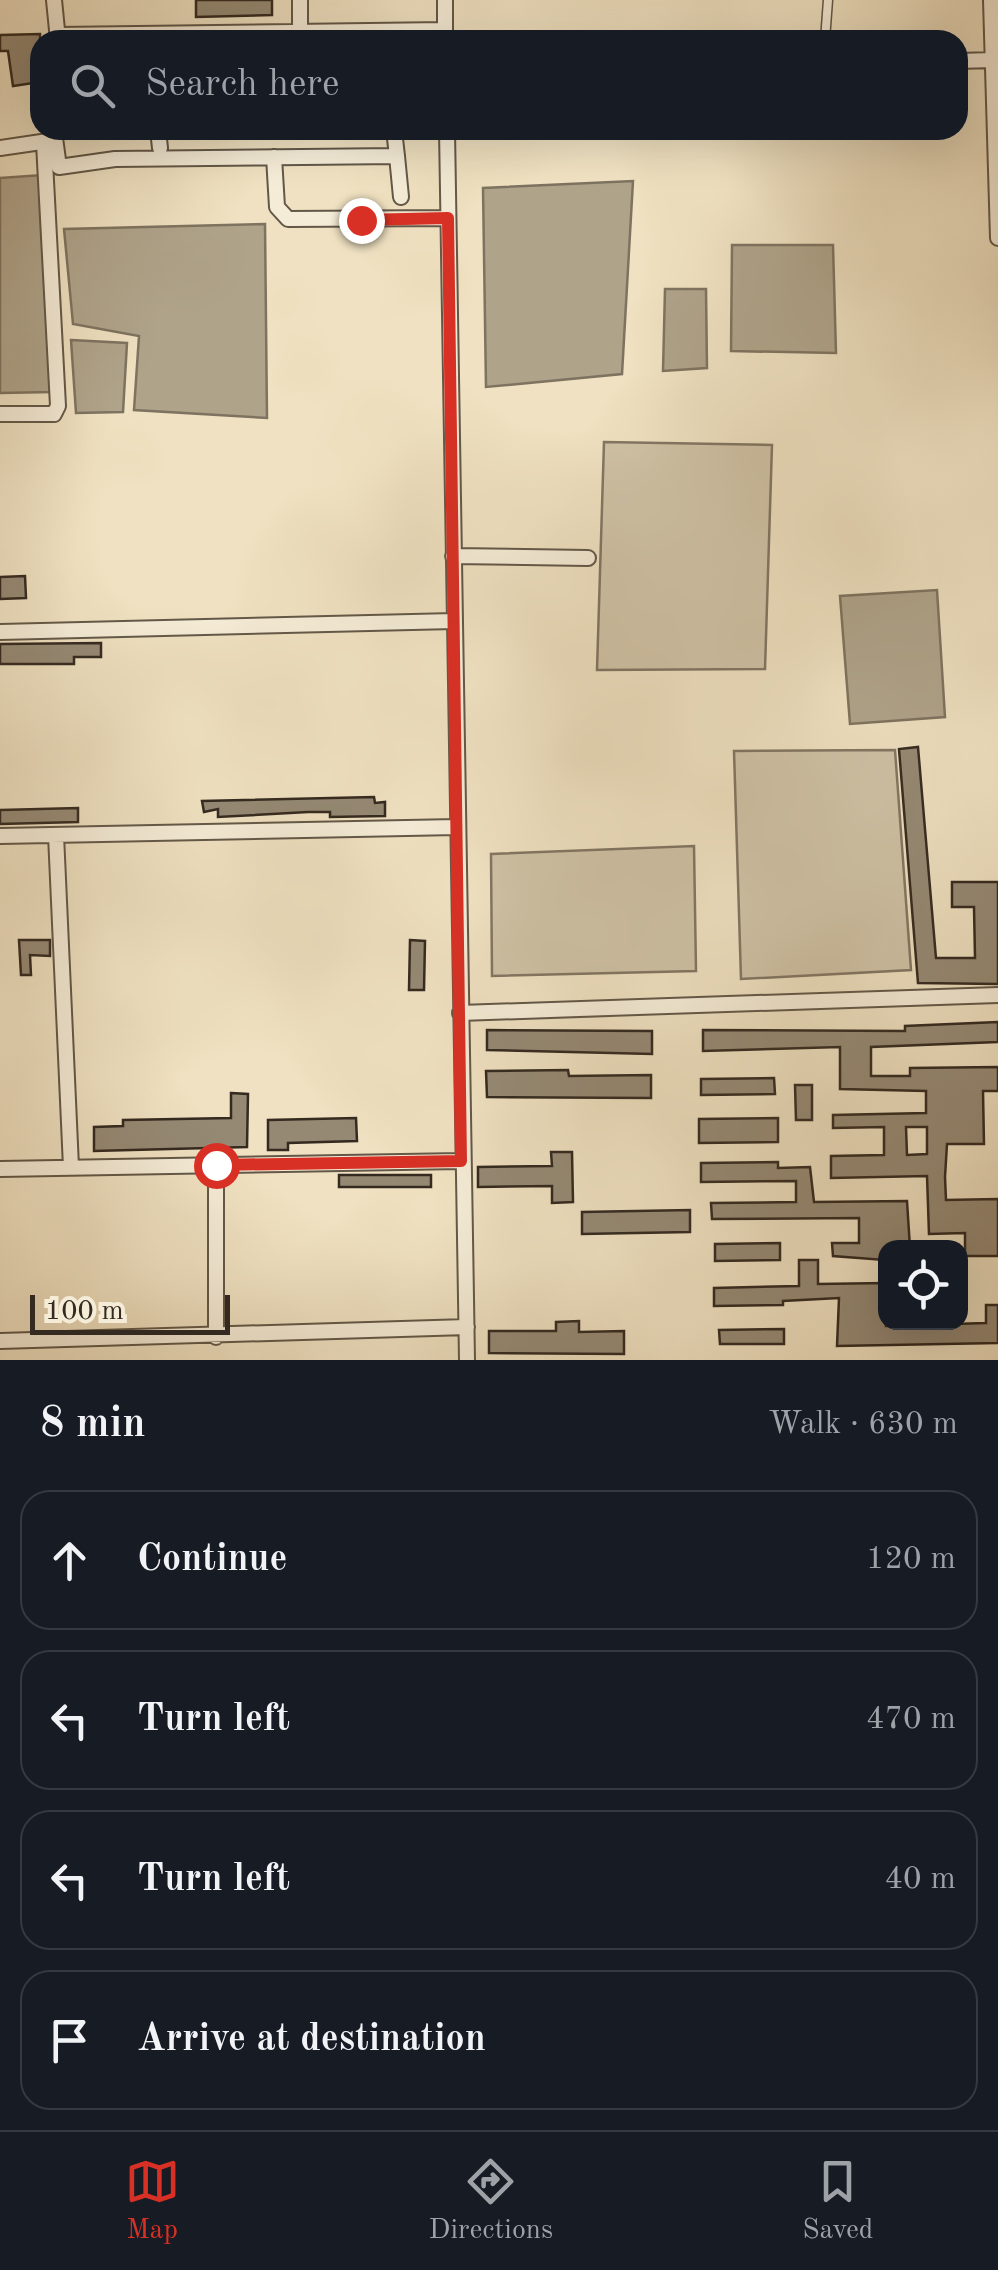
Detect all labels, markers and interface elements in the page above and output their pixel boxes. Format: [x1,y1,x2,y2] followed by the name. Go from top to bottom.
[30,30,968,140] search box
[65,58,120,113] icon: search
[145,66,340,104] text: Search here
[339,198,385,244] route end
[194,1143,240,1189] route start
[878,1240,968,1330] map controls
[878,1240,968,1330] button: locate
[30,1290,230,1334] scale bar
[45,1298,124,1326] text: 100 m
[40,1404,146,1446] text: 8 min
[768,1409,958,1441] text: Walk · 630 m
[42,1533,97,1588] icon: ahead
[137,1541,287,1579] text: Continue
[866,1544,956,1576] text: 120 m
[42,1693,97,1748] icon: left
[137,1701,290,1739] text: Turn left
[866,1704,956,1736] text: 470 m
[42,1853,97,1908] icon: left
[137,1861,290,1899] text: Turn left
[885,1864,956,1896] text: 40 m
[42,2013,97,2068] icon: arrive
[137,2021,486,2059] text: Arrive at destination
[125,2154,180,2249] tab: Map
[429,2154,553,2249] tab: Directions
[802,2154,873,2249] tab: Saved

